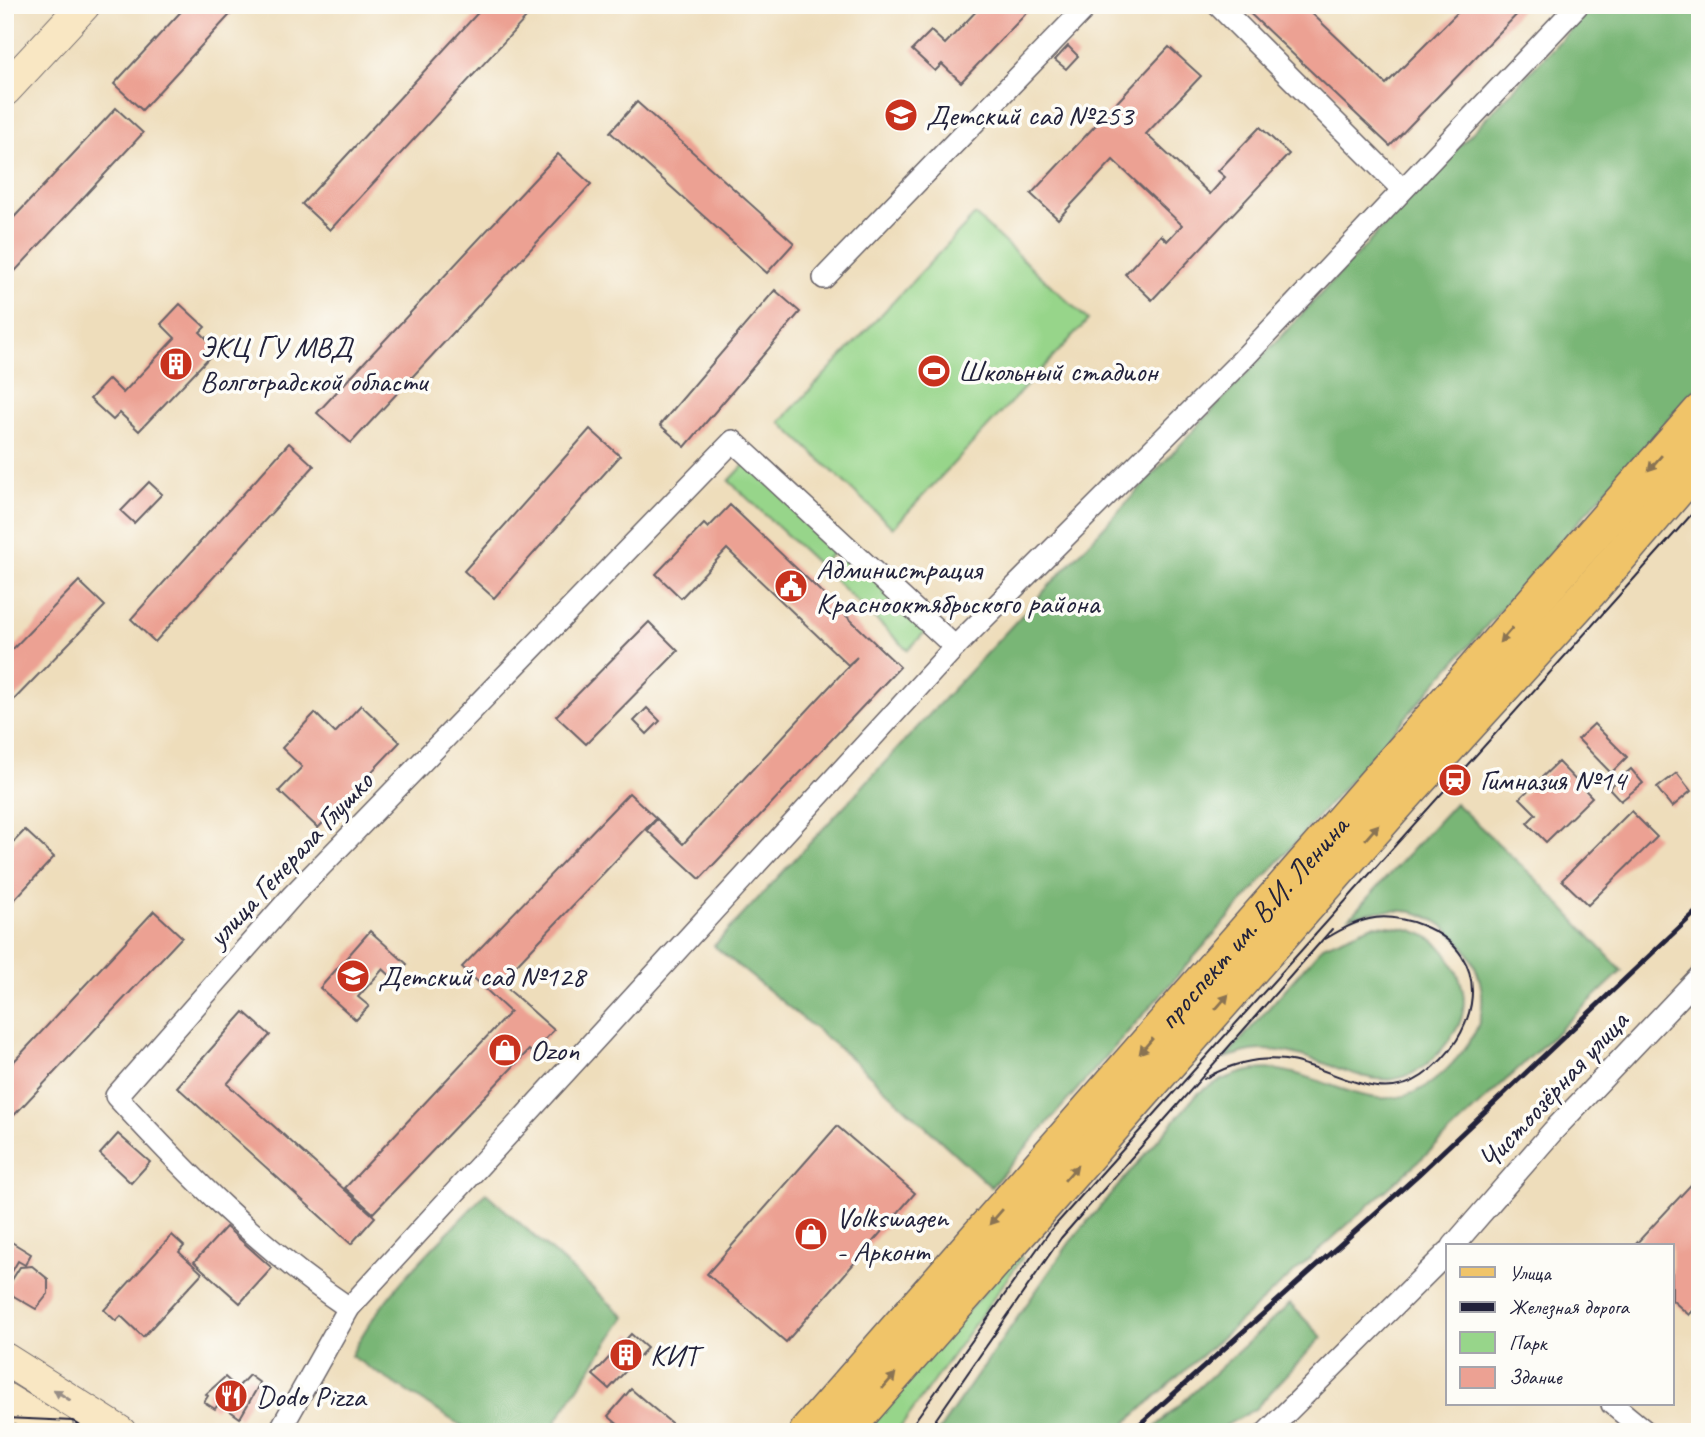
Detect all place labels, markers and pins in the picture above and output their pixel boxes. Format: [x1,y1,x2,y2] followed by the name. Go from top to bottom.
[882,96,920,134] school or university icon: Детский сад №253
[926,96,1136,134] place label: Детский сад №253
[200,328,429,400] place label: ЭКЦ ГУ МВД Волгоградской области
[157,345,195,383] building icon: ЭКЦ ГУ МВД Волгоградской области
[915,352,953,390] sports icon: Школьный стадион
[958,352,1159,390] place label: Школьный стадион
[816,550,1101,622] place label: Администрация Краснооктябрьского района
[772,567,810,605] public building icon: Администрация Краснооктябрьского района
[1436,761,1474,799] station icon: Гимназия №14
[1480,761,1628,799] place label: Гимназия №14
[334,957,372,995] school or university icon: Детский сад №128
[378,957,588,995] place label: Детский сад №128
[486,1031,524,1069] shop icon: Ozon
[530,1031,580,1069] place label: Ozon
[836,1198,950,1270] place label: Volkswagen - Арконт
[792,1215,830,1253] shop icon: Volkswagen - Арконт
[607,1336,645,1374] building icon: КИТ
[650,1336,705,1374] place label: КИТ
[212,1377,250,1415] restaurant icon: Dodo Pizza
[256,1377,368,1415] place label: Dodo Pizza

